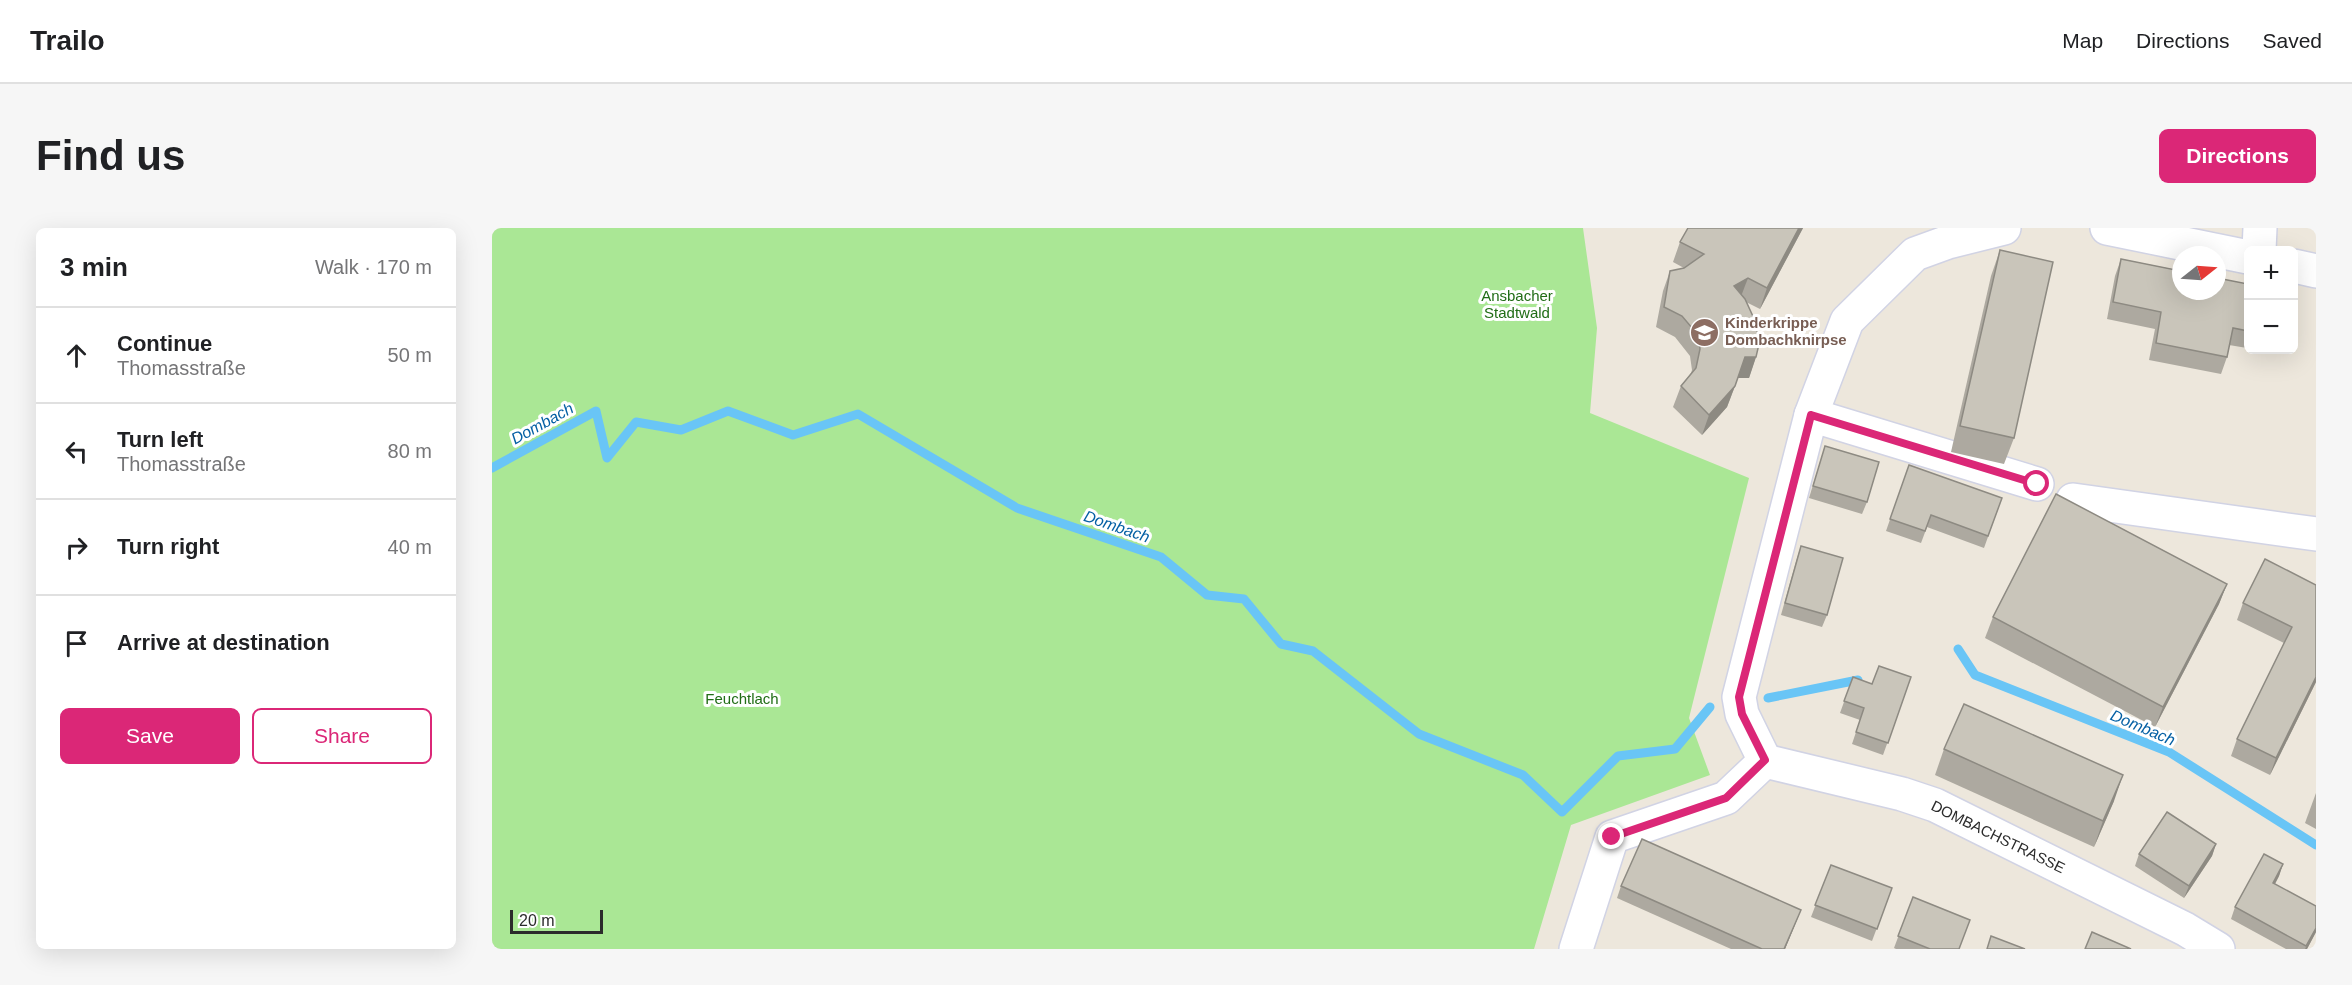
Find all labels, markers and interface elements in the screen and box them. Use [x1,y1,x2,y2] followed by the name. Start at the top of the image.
[30,25,105,56] text: Trailo
[2062,29,2103,52] text: Map
[2136,29,2229,52] text: Directions
[2262,29,2322,52] text: Saved
[2159,129,2316,183] button: Directions
[36,132,185,179] text: Find us
[2172,246,2226,300] north arrow
[2244,246,2298,354] map controls
[2244,246,2298,300] button: +
[60,252,128,282] text: 3 min
[315,256,432,278] text: Walk · 170 m
[1481,287,1553,321] park label: Ansbacher Stadtwald
[2244,300,2298,354] button: −
[1725,314,1847,348] place label: Kinderkrippe Dombachknirpse
[1688,316,1720,348] school or university icon: Kinderkrippe Dombachknirpse
[117,331,212,356] text: Continue
[60,339,93,372] icon: ahead
[388,344,432,366] text: 50 m
[117,357,246,379] text: Thomasstraße
[508,399,576,447] water label: Dombach
[117,427,203,452] text: Turn left
[60,435,93,468] icon: left
[388,440,432,462] text: 80 m
[117,453,246,475] text: Thomasstraße
[2023,470,2049,496] route start
[1082,507,1152,546] water label: Dombach
[60,531,93,564] icon: right
[117,534,219,559] text: Turn right
[388,536,432,558] text: 40 m
[60,627,93,660] icon: arrive
[117,630,330,655] text: Arrive at destination
[705,690,779,707] park label: Feuchtlach
[2108,706,2178,749] water label: Dombach
[60,708,240,764] button: Save
[252,708,432,764] button: Share
[1929,797,2068,876] street label: DOMBACHSTRASSE
[1598,823,1624,849] route end
[510,907,603,934] scale bar
[519,912,555,929] text: 20 m

